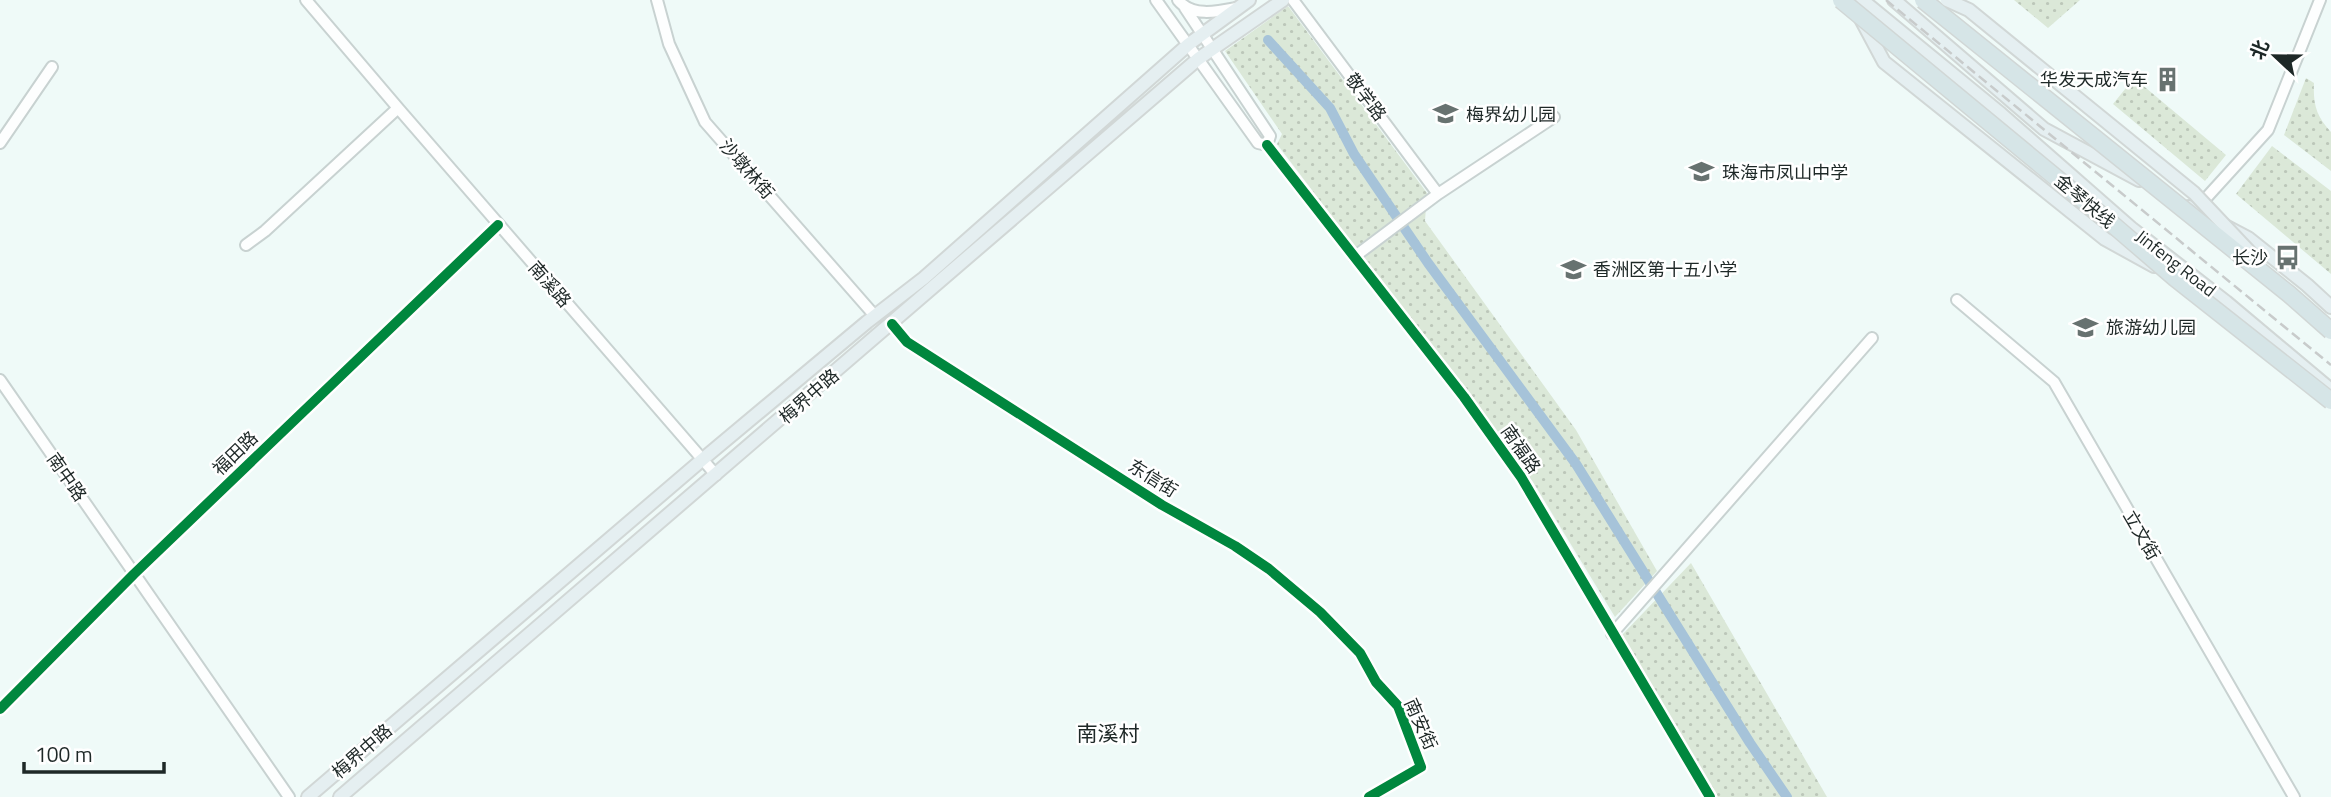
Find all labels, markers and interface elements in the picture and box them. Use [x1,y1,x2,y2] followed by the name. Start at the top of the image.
[2240,21,2310,91] north arrow
[2242,35,2276,64] text: 北
[2154,65,2182,93] building icon: 华发天成汽车
[2040,66,2148,93] place label: 华发天成汽车
[1339,67,1393,127] street label: 敬学路
[1432,100,1460,128] school or university icon: 梅界幼儿园
[1466,101,1556,128] place label: 梅界幼儿园
[713,133,781,205] street label: 沙墩林街
[1688,158,1716,186] school or university icon: 珠海市凤山中学
[1722,159,1848,186] place label: 珠海市凤山中学
[2049,168,2121,234] street label: 金琴快线
[2130,223,2222,303] street label: Jinfeng Road
[2274,243,2302,271] bus stop icon: 长沙
[2232,244,2268,271] place label: 长沙
[522,255,578,313] street label: 南溪路
[1559,255,1587,283] school or university icon: 香洲区第十五小学
[1593,256,1737,283] place label: 香洲区第十五小学
[2072,313,2100,341] school or university icon: 旅游幼儿园
[2106,314,2196,341] place label: 旅游幼儿园
[773,362,845,430] street label: 梅界中路
[1494,419,1548,479] street label: 南福路
[206,425,264,481] street label: 福田路
[40,447,94,507] street label: 南中路
[1123,452,1183,504] street label: 东信街
[2117,505,2167,565] street label: 立文街
[1398,694,1444,754] street label: 南安街
[326,717,398,785] street label: 梅界中路
[1077,717,1140,749] district label: 南溪村
[24,730,164,774] scale bar
[35,738,92,770] text: 100 m

